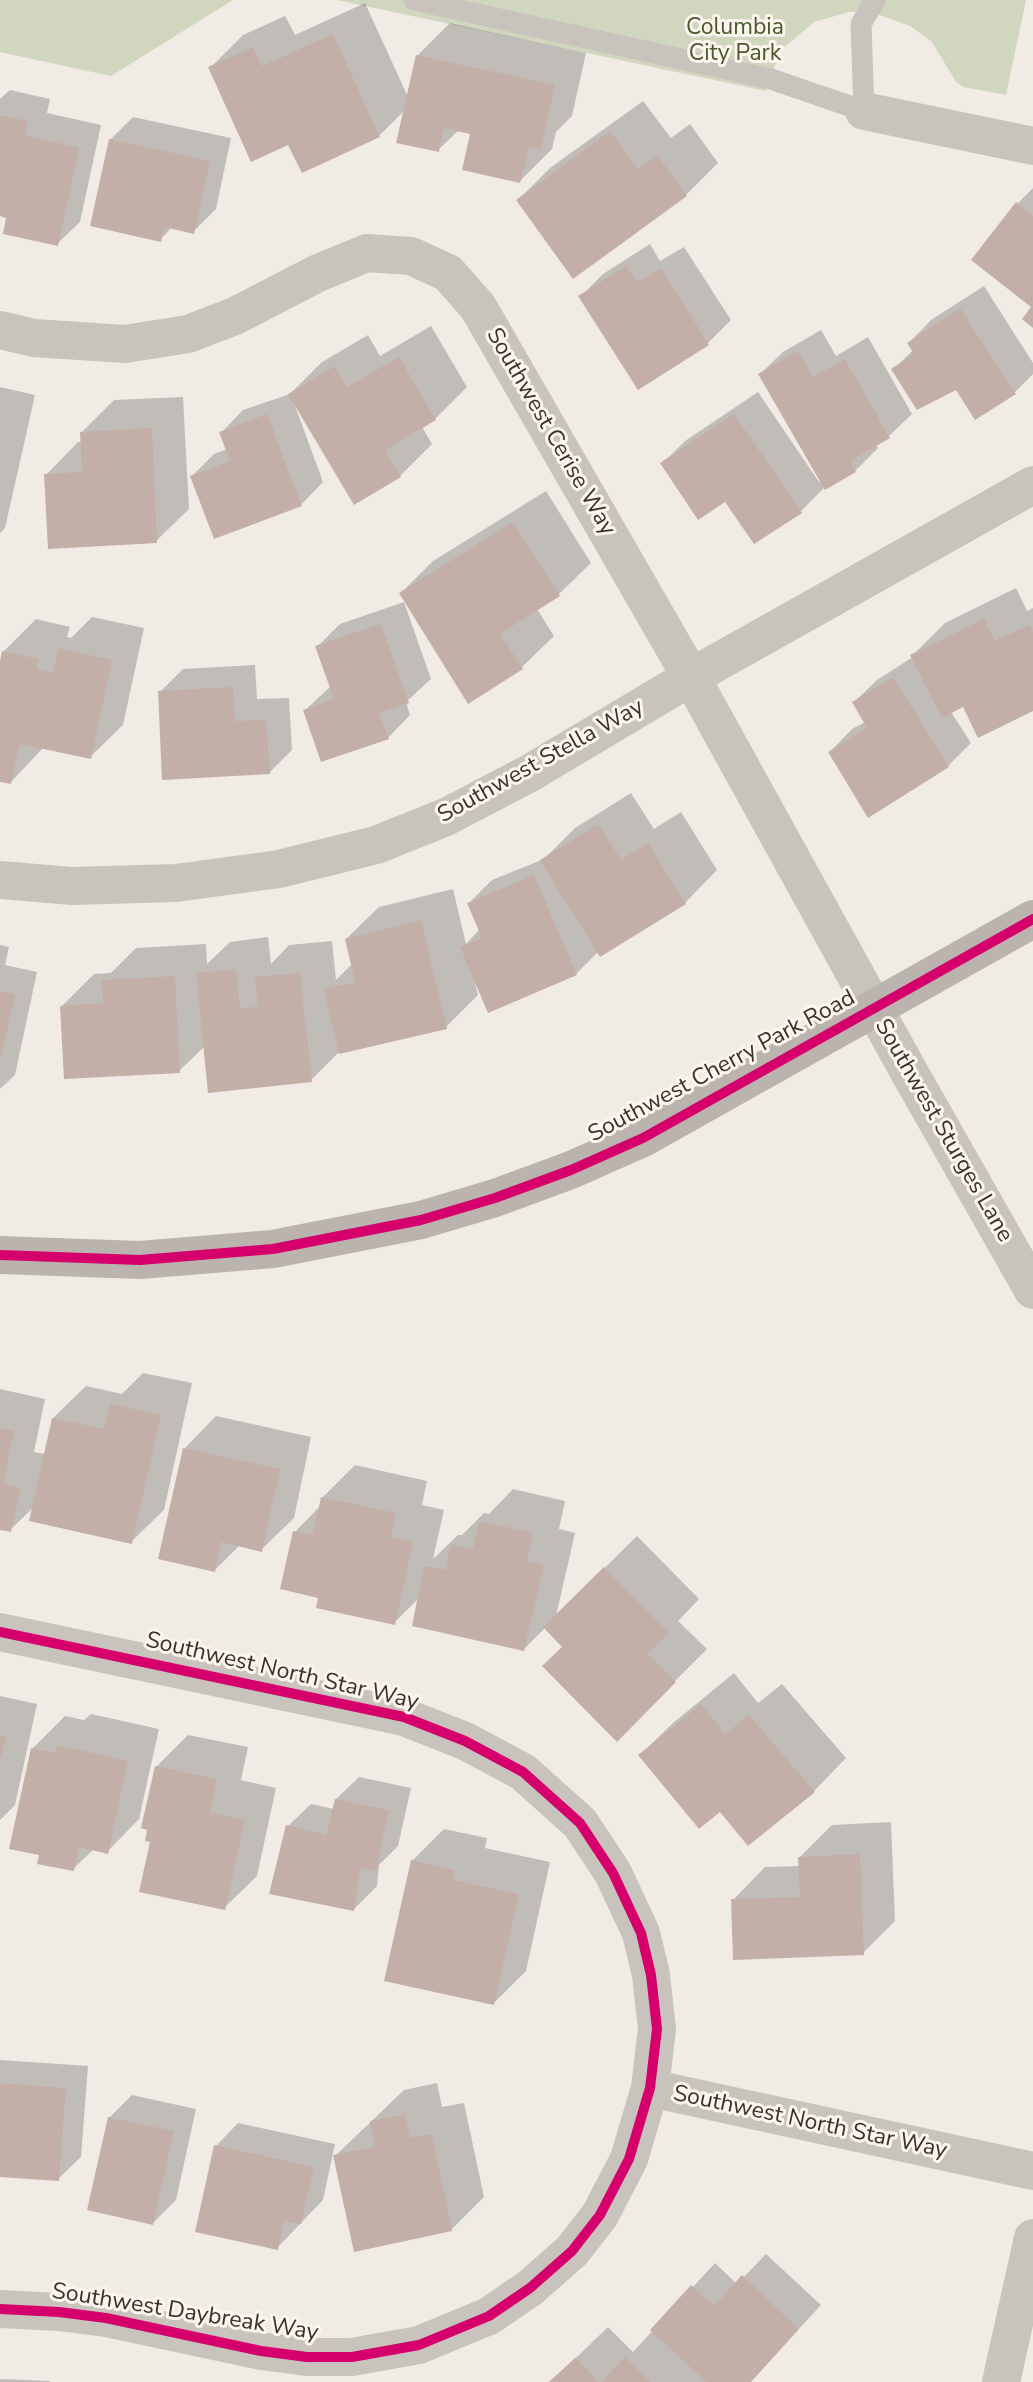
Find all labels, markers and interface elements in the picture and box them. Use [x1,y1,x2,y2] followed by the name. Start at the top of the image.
[686,14,784,68] park label: Columbia City Park
[479,323,621,541] street label: Southwest Cerise Way
[433,694,649,830] street label: Southwest Stella Way
[584,985,860,1149] street label: Southwest Cherry Park Road
[868,1015,1018,1247] street label: Southwest Sturges Lane
[143,1627,421,1717] street label: Southwest North Star Way
[671,2080,949,2166] street label: Southwest North Star Way
[50,2278,320,2348] street label: Southwest Daybreak Way

